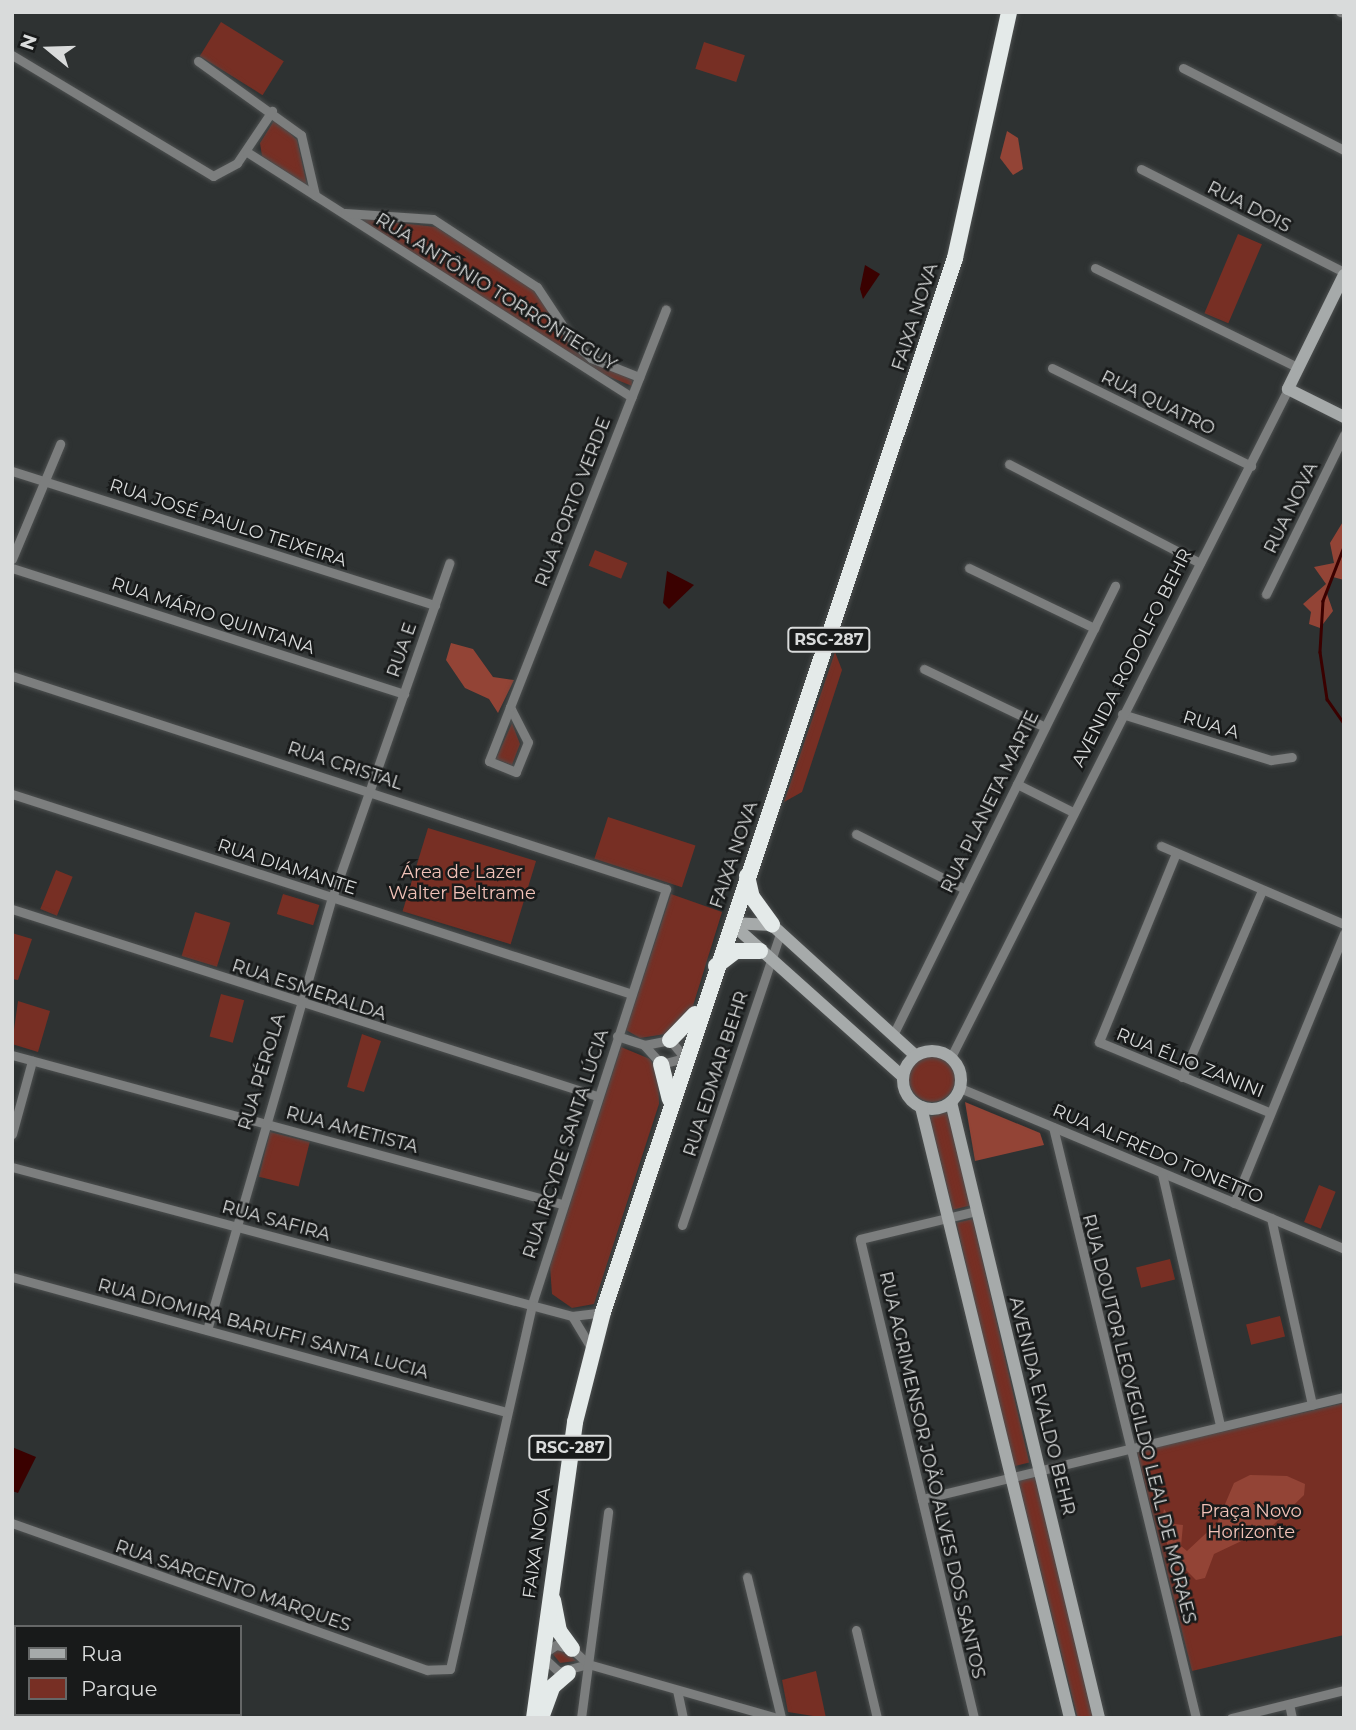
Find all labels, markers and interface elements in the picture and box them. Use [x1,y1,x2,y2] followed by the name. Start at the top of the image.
[14,14,84,84] north arrow
[15,31,42,53] text: N
[1204,177,1294,237] street label: RUA DOIS
[372,209,620,375] street label: RUA ANTÔNIO TORRONTEGUY
[887,260,943,374] street label: FAIXA NOVA
[1097,366,1219,440] street label: RUA QUATRO
[531,414,615,590] street label: RUA PORTO VERDE
[1260,459,1322,557] street label: RUA NOVA
[107,474,349,572] street label: RUA JOSÉ PAULO TEIXEIRA
[1067,545,1197,771] street label: AVENIDA RODOLFO BEHR
[109,573,317,659] street label: RUA MÁRIO QUINTANA
[383,620,421,680] street label: RUA E
[787,628,871,652] road number: RSC-287
[1180,706,1242,744] street label: RUA A
[936,707,1044,897] street label: RUA PLANETA MARTE
[285,737,405,795] street label: RUA CRISTAL
[706,799,762,911] street label: FAIXA NOVA
[215,834,359,900] street label: RUA DIAMANTE
[388,862,536,904] park label: Área de Lazer Walter Beltrame
[229,955,389,1025] street label: RUA ESMERALDA
[679,989,753,1159] street label: RUA EDMAR BEHR
[234,1011,290,1133] street label: RUA PÉROLA
[1113,1024,1267,1102] street label: RUA ÉLIO ZANINI
[519,1027,613,1261] street label: RUA IRCYDE SANTA LÚCIA
[1049,1100,1267,1208] street label: RUA ALFREDO TONETTO
[284,1102,420,1158] street label: RUA AMETISTA
[219,1196,333,1246] street label: RUA SAFIRA
[1078,1212,1200,1626] street label: RUA DOUTOR LEOVEGILDO LEAL DE MORAES
[875,1269,989,1681] street label: RUA AGRIMENSOR JOÃO ALVES DOS SANTOS
[95,1274,431,1384] street label: RUA DIOMIRA BARUFFI SANTA LUCIA
[1004,1295,1080,1517] street label: AVENIDA EVALDO BEHR
[528,1436,612,1460] road number: RSC-287
[519,1486,555,1600] street label: FAIXA NOVA
[1200,1501,1302,1544] park label: Praça Novo Horizonte
[112,1535,354,1637] street label: RUA SARGENTO MARQUES
[14,1625,242,1716] legend
[81,1641,123,1666] text: Rua
[81,1676,157,1701] text: Parque

